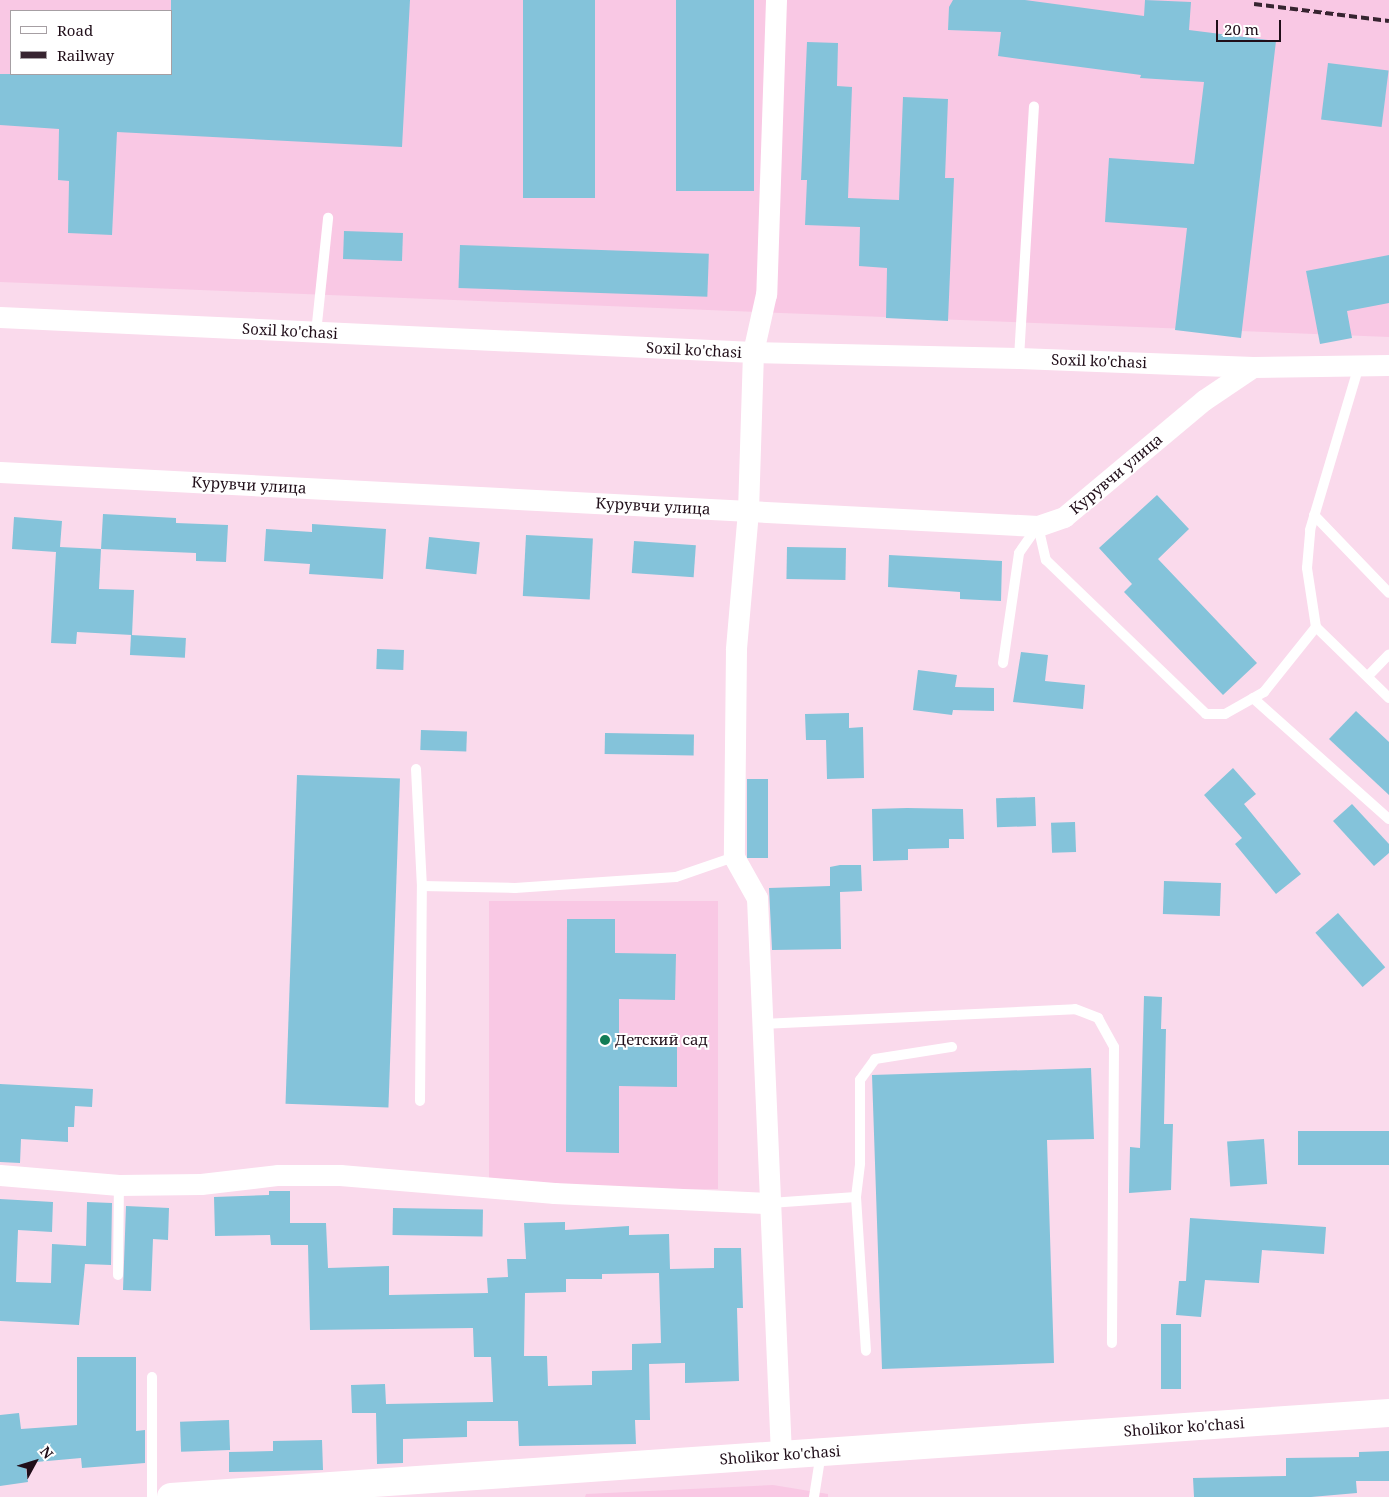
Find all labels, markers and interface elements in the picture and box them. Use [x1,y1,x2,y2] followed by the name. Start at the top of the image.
[10,10,172,75] legend
[1219,10,1284,42] scale bar
[1224,19,1259,39] text: 20 m
[57,20,93,40] text: Road
[57,45,114,65] text: Railway
[242,320,338,342] street label: Soxil ko'chasi
[646,339,742,361] street label: Soxil ko'chasi
[1051,350,1147,372] street label: Soxil ko'chasi
[1066,430,1166,518] street label: Курувчи улица
[191,473,307,497] street label: Курувчи улица
[595,494,711,518] street label: Курувчи улица
[615,1031,708,1049] place label: Детский сад
[599,1034,611,1046] marker: Детский сад
[1123,1414,1245,1440] street label: Sholikor ko'chasi
[10,1437,60,1487] north arrow
[36,1442,58,1463] text: N
[719,1442,841,1468] street label: Sholikor ko'chasi

